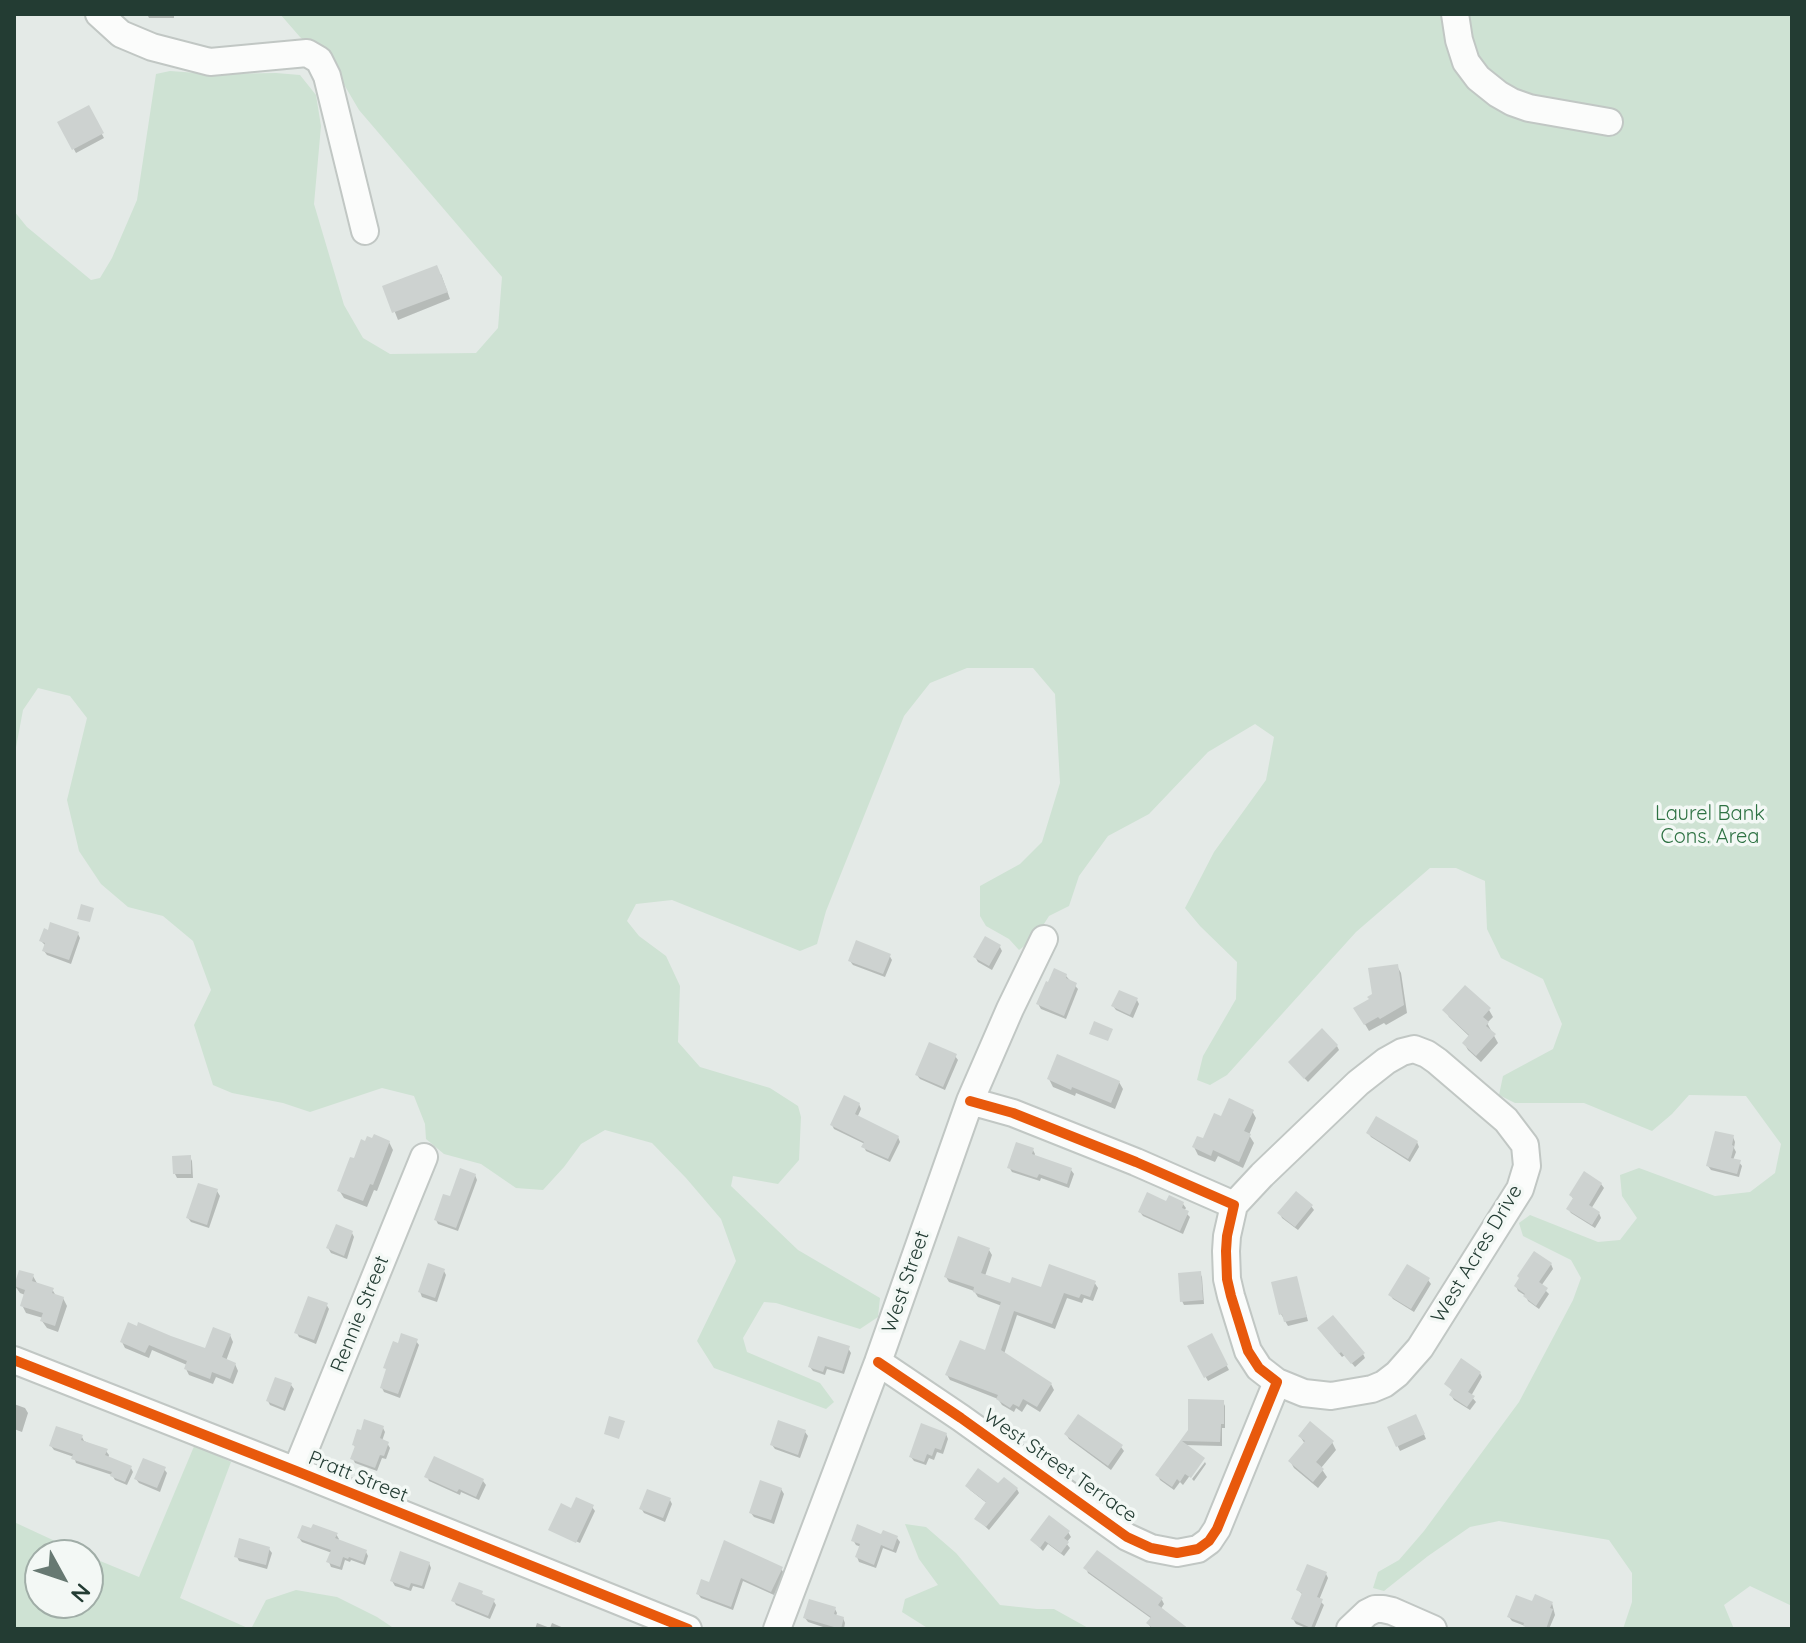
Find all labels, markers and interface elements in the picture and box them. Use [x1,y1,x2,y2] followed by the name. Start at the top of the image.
[1655,802,1765,849] park label: Laurel Bank Cons. Area
[1426,1181,1528,1327] street label: West Acres Drive
[877,1228,935,1336] street label: West Street
[326,1252,394,1376] street label: Rennie Street
[979,1404,1141,1528] street label: West Street Terrace
[305,1446,411,1508] street label: Pratt Street
[24,1539,104,1619] north arrow
[65,1578,97,1608] text: N

